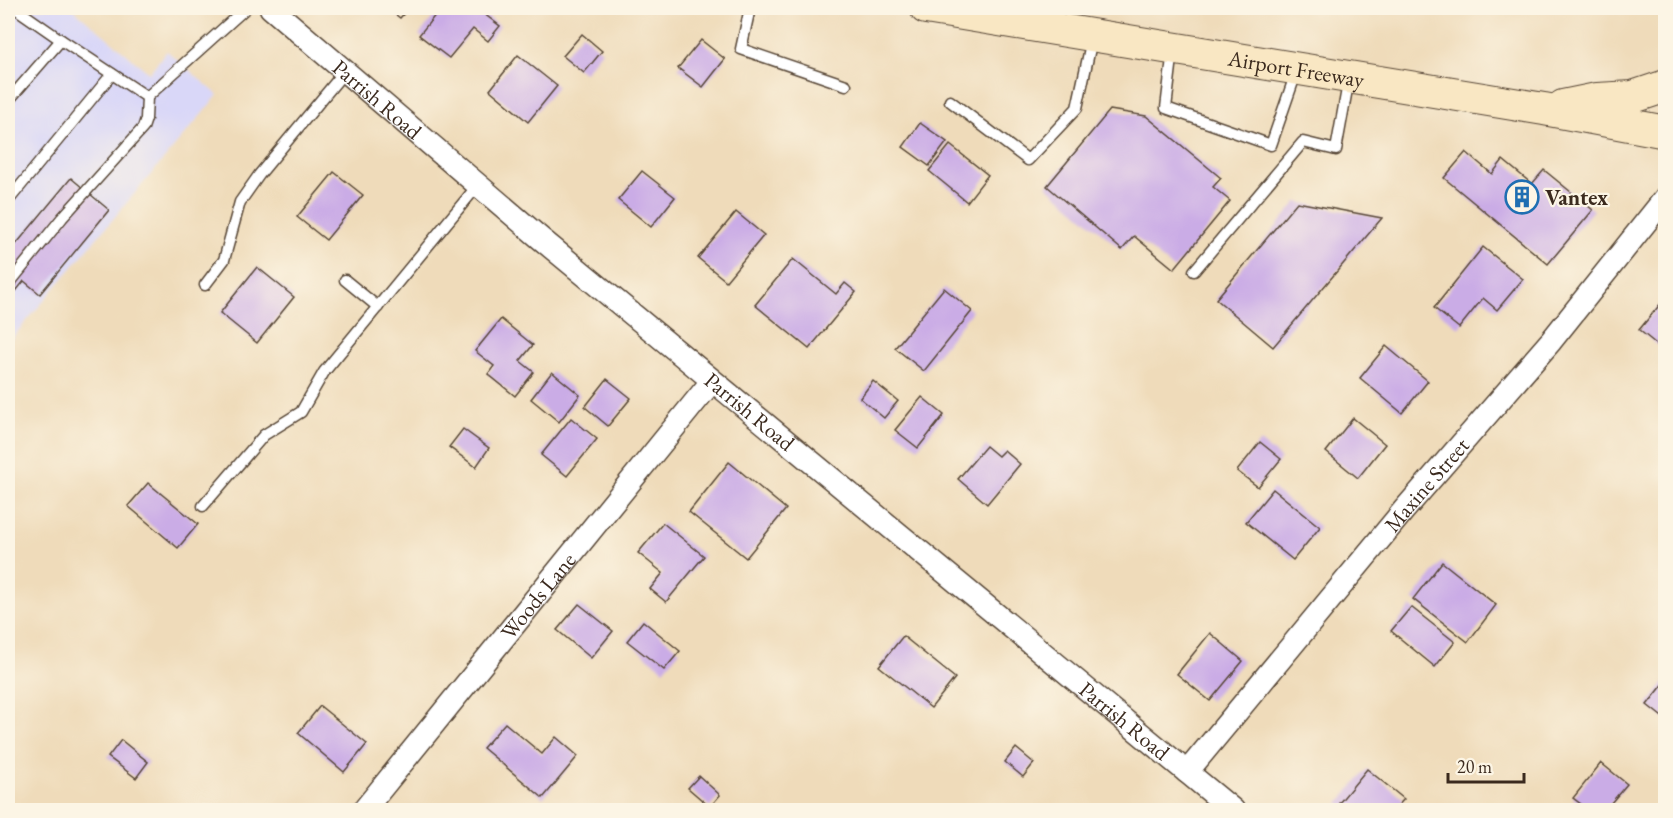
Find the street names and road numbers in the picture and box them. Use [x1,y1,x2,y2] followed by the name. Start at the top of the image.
[1225,43,1367,94] street label: Airport Freeway
[326,53,429,146] street label: Parrish Road
[698,366,801,458] street label: Parrish Road
[1378,431,1476,538] street label: Maxine Street
[494,546,583,646] street label: Woods Lane
[1073,675,1176,767] street label: Parrish Road

